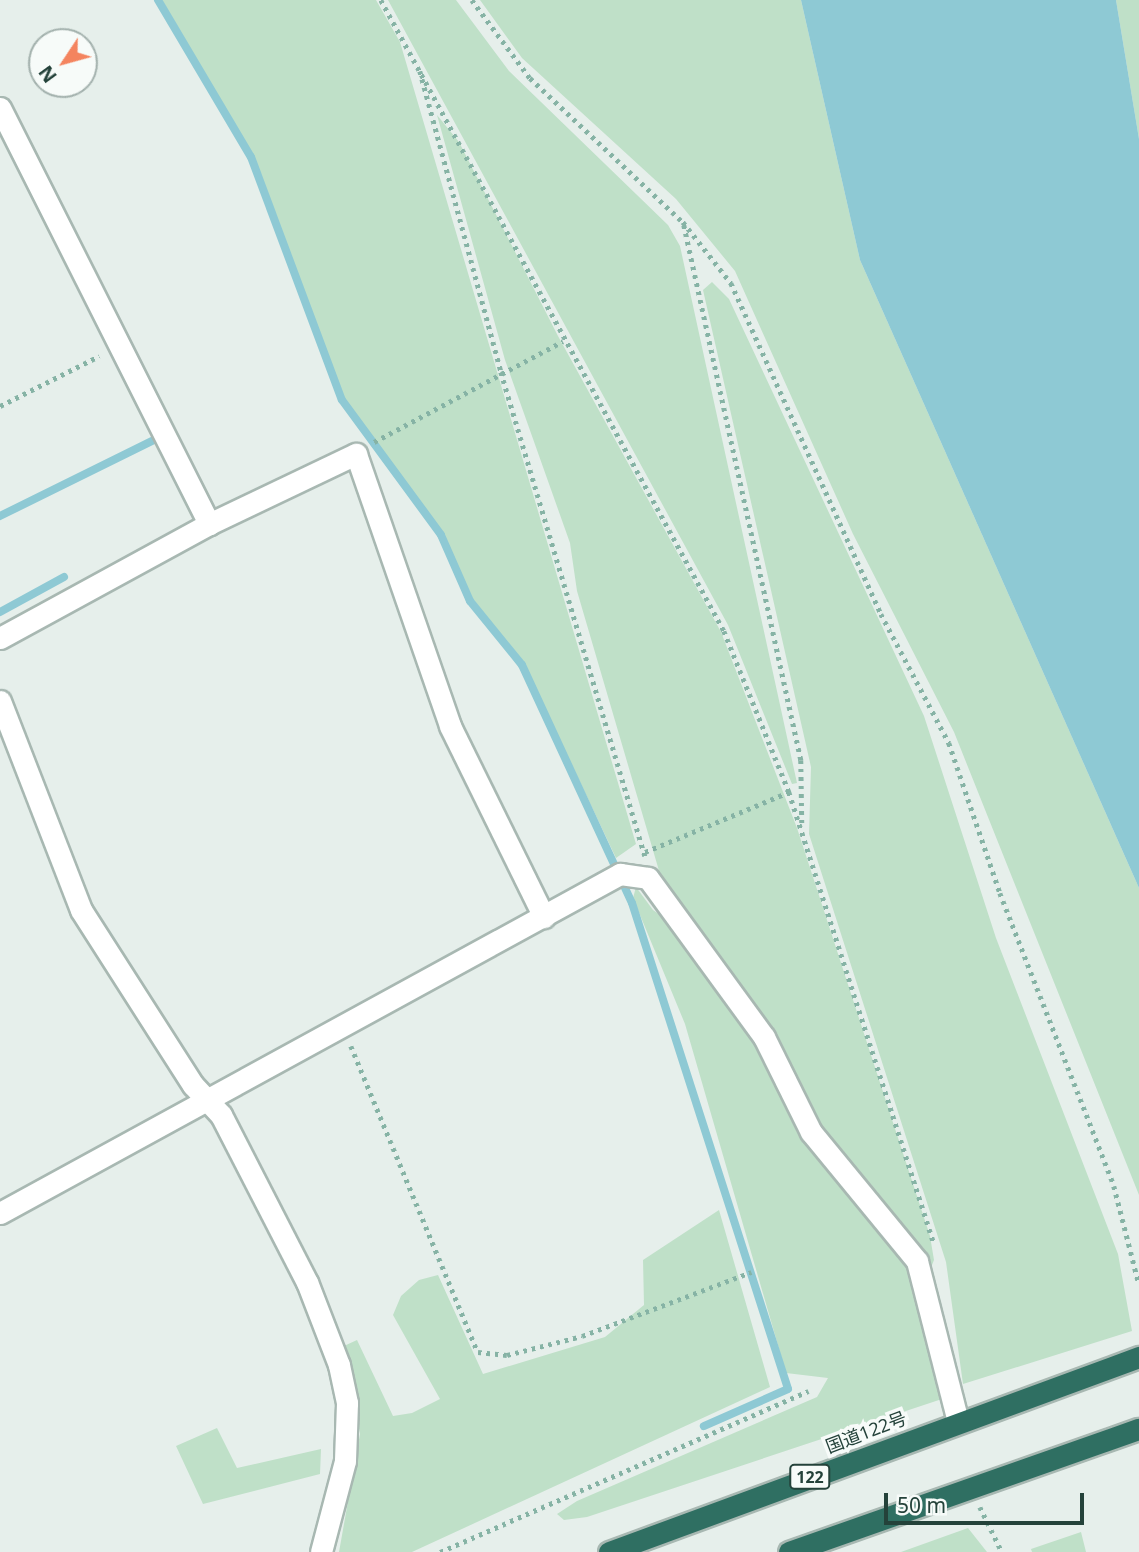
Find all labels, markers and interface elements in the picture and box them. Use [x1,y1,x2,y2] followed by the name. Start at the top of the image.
[28,28,98,98] north arrow
[33,60,63,88] text: N
[823,1407,909,1457] street label: 国道122号
[789,1464,831,1490] road number: 122
[887,1478,1086,1522] scale bar
[897,1491,946,1519] text: 50 m

